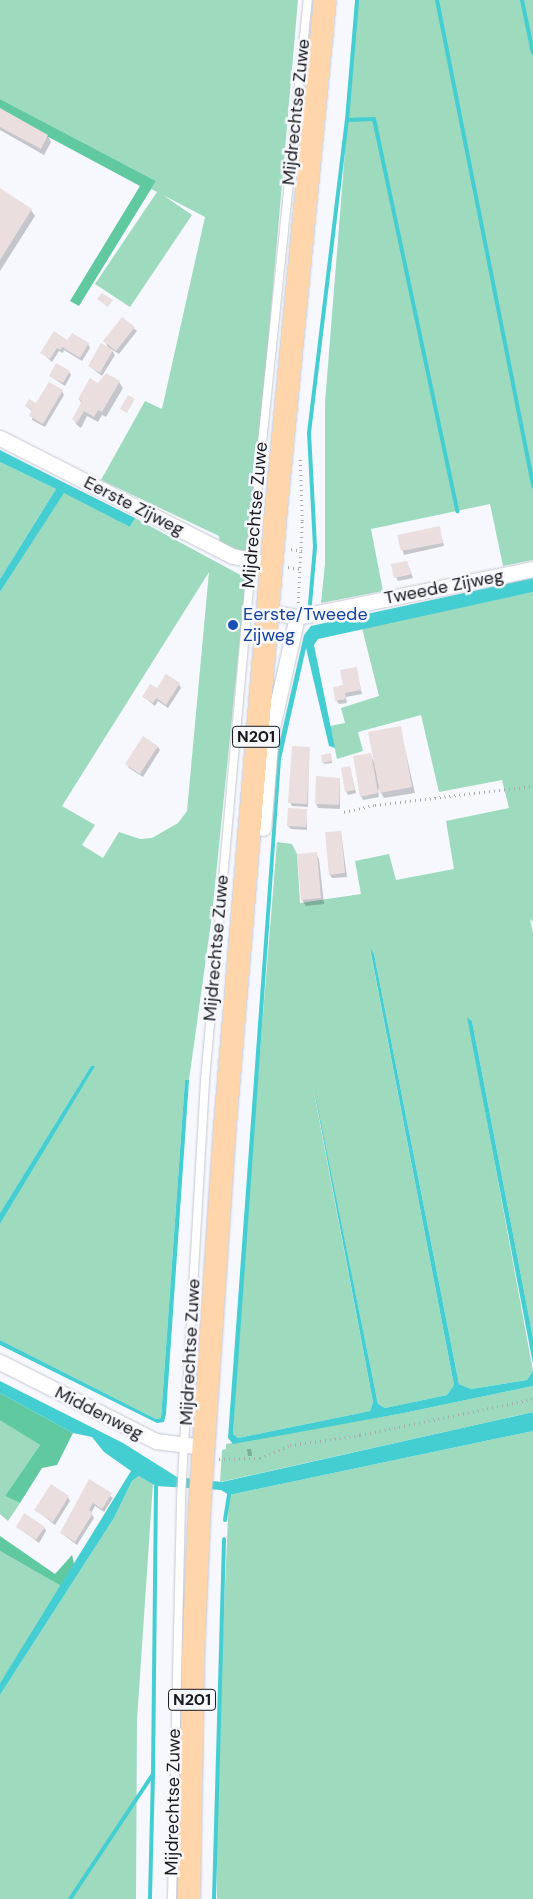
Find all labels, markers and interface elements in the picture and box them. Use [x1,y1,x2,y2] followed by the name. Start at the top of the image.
[278,38,314,186] street label: Mijdrechtse Zuwe
[238,441,272,589] street label: Mijdrechtse Zuwe
[80,472,188,540] street label: Eerste Zijweg
[382,565,506,609] street label: Tweede Zijweg
[243,604,368,646] place label: Eerste/Tweede Zijweg
[227,619,239,631] marker: Eerste/Tweede Zijweg
[231,724,281,750] road number: N201
[199,874,233,1022] street label: Mijdrechtse Zuwe
[175,1278,205,1426] street label: Mijdrechtse Zuwe
[51,1382,147,1444] street label: Middenweg
[167,1686,217,1714] road number: N201
[161,1728,185,1876] street label: Mijdrechtse Zuwe

